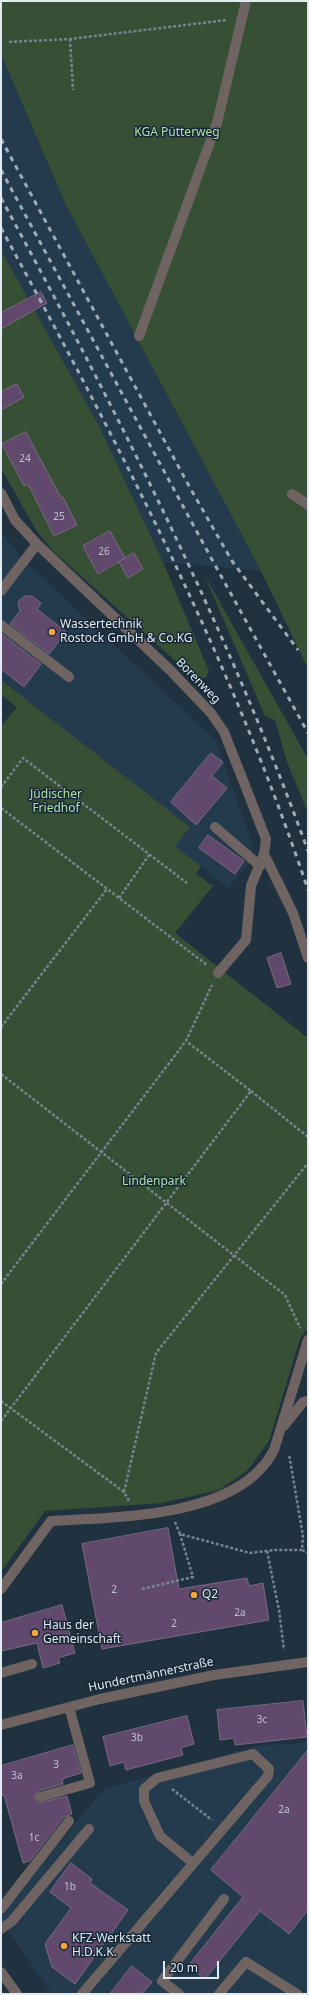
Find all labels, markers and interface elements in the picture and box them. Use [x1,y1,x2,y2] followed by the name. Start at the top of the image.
[134,126,220,140] park label: KGA Pütterweg
[19,453,31,465] house number: 24
[53,511,65,523] house number: 25
[98,546,110,558] house number: 26
[60,618,193,646] place label: Wassertechnik Rostock GmbH & Co.KG
[47,627,57,637] marker: Wassertechnik Rostock GmbH & Co.KG
[173,655,223,707] street label: Borenweg
[30,788,82,816] park label: Jüdischer Friedhof
[122,1175,186,1189] park label: Lindenpark
[111,1584,117,1596] house number: 2
[202,1588,218,1602] place label: Q2
[189,1590,199,1600] marker: Q2
[234,1607,246,1619] house number: 2a
[171,1618,177,1630] house number: 2
[43,1619,121,1647] place label: Haus der Gemeinschaft
[30,1628,40,1638] marker: Haus der Gemeinschaft
[87,1655,215,1695] street label: Hundertmännerstraße
[257,1714,267,1726] house number: 3c
[131,1732,143,1744] house number: 3b
[53,1759,59,1771] house number: 3
[11,1770,23,1782] house number: 3a
[278,1804,290,1816] house number: 2a
[29,1832,39,1844] house number: 1c
[64,1881,76,1893] house number: 1b
[72,1932,151,1960] place label: KFZ-Werkstatt H.D.K.K.
[59,1941,69,1951] marker: KFZ-Werkstatt H.D.K.K.
[165,1953,221,1979] scale bar
[170,1959,198,1976] text: 20 m

